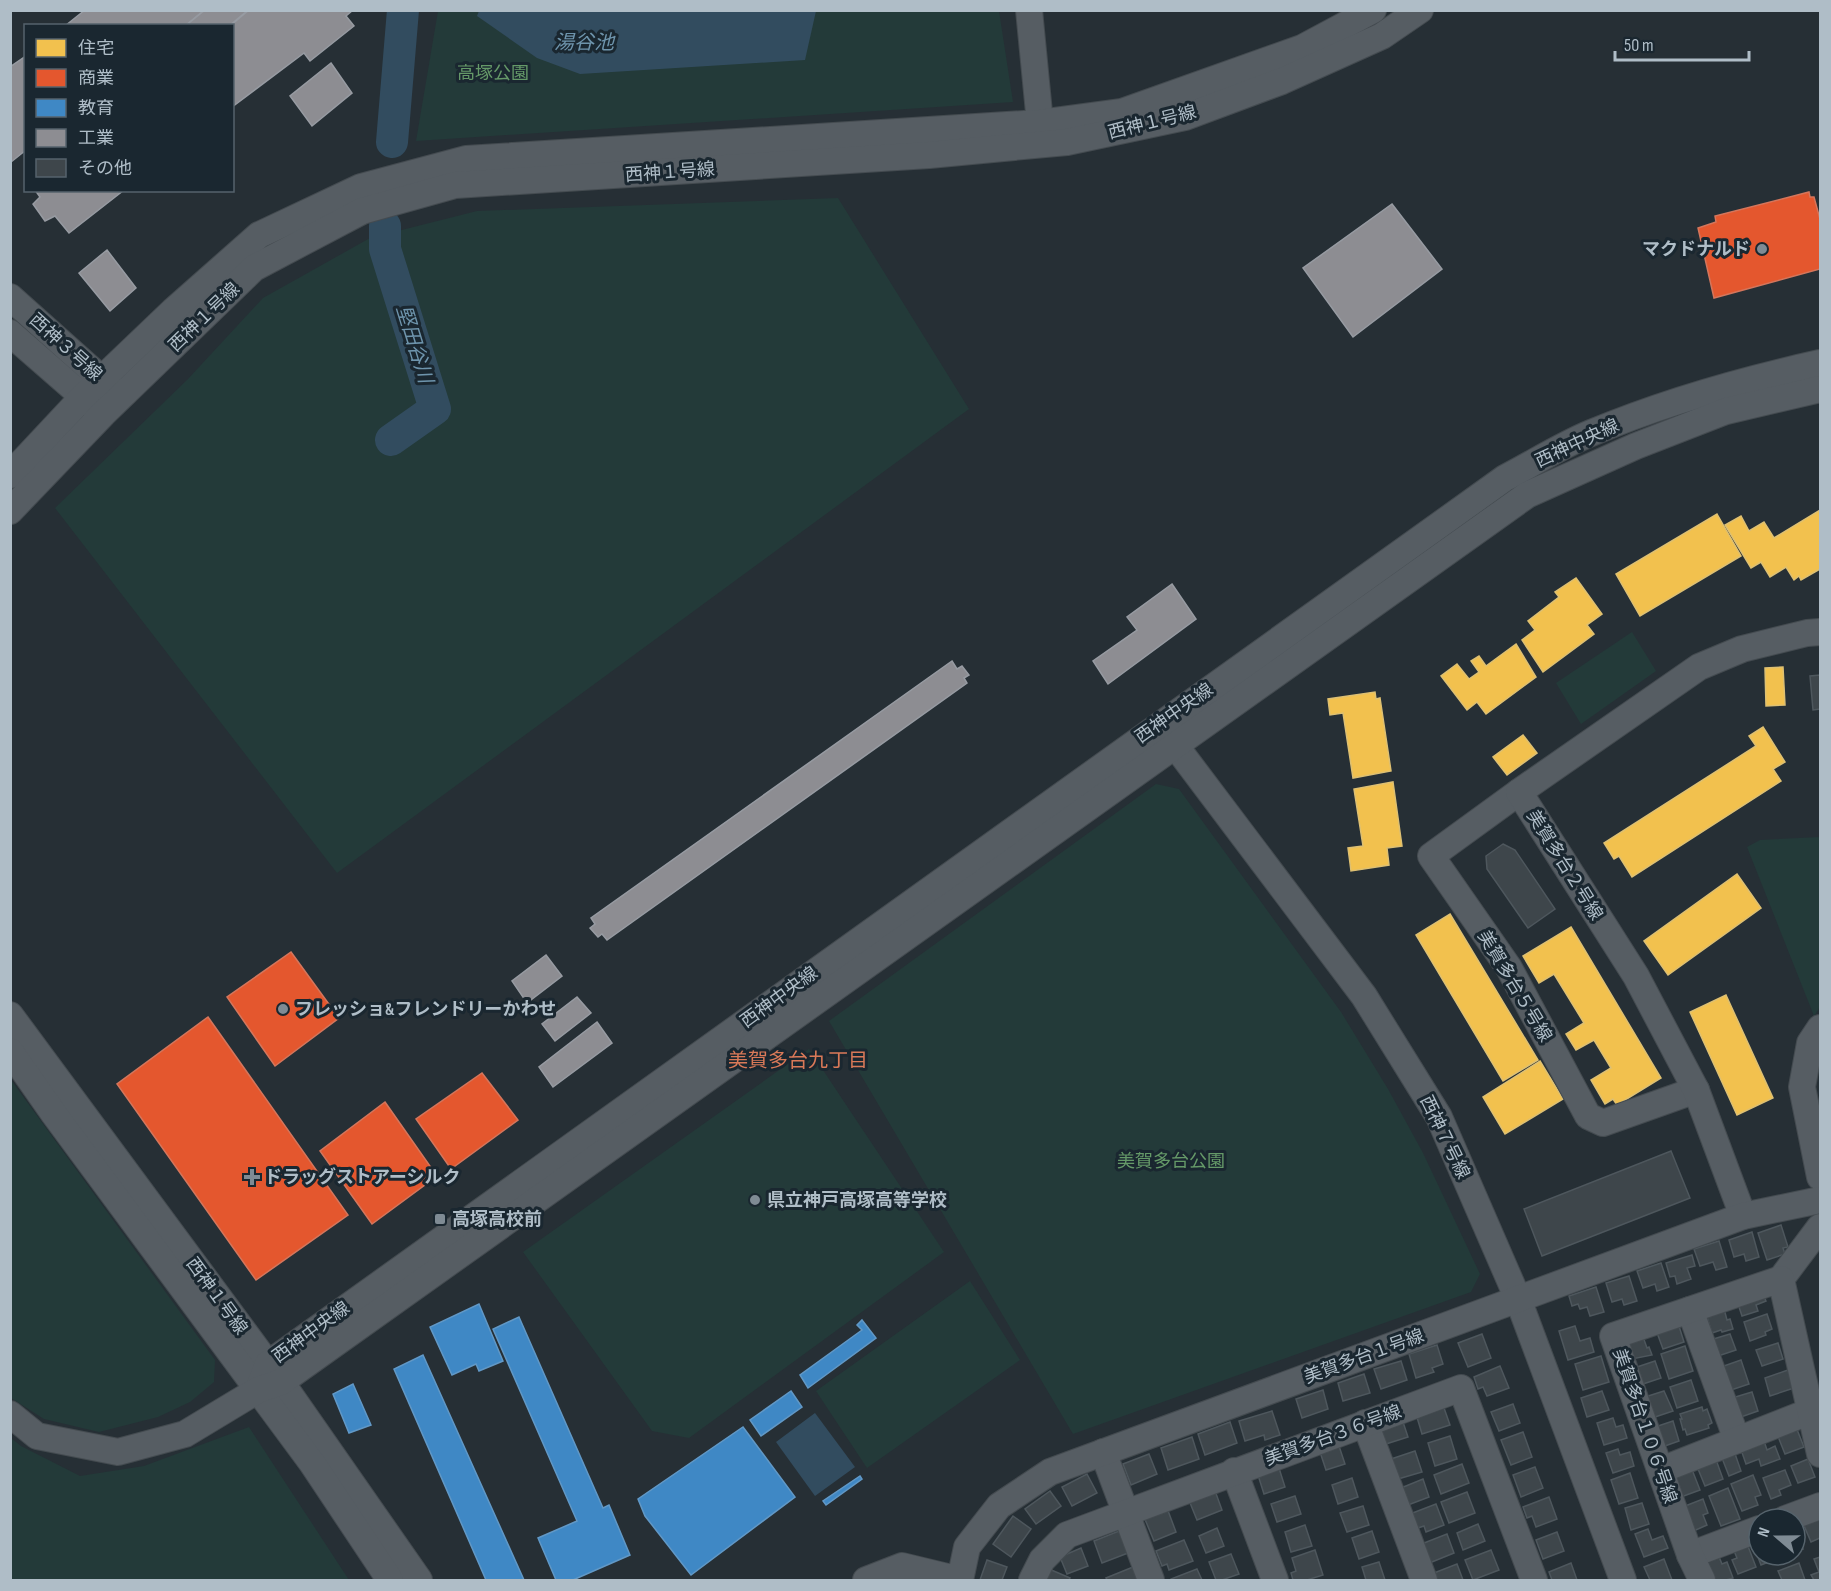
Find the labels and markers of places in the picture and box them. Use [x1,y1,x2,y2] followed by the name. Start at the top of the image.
[1642,239,1750,260] place label: マクドナルド
[1755,242,1769,256] marker: マクドナルド
[295,999,557,1020] place label: フレッショ&フレンドリーかわせ
[276,1002,290,1016] marker: フレッショ&フレンドリーかわせ
[264,1167,461,1188] place label: ドラッグストアーシルク
[245,1170,259,1184] marker: ドラッグストアーシルク
[767,1190,947,1211] place label: 県立神戸高塚高等学校
[748,1193,762,1207] marker: 県立神戸高塚高等学校
[452,1209,542,1230] place label: 高塚高校前
[433,1212,447,1226] marker: 高塚高校前

